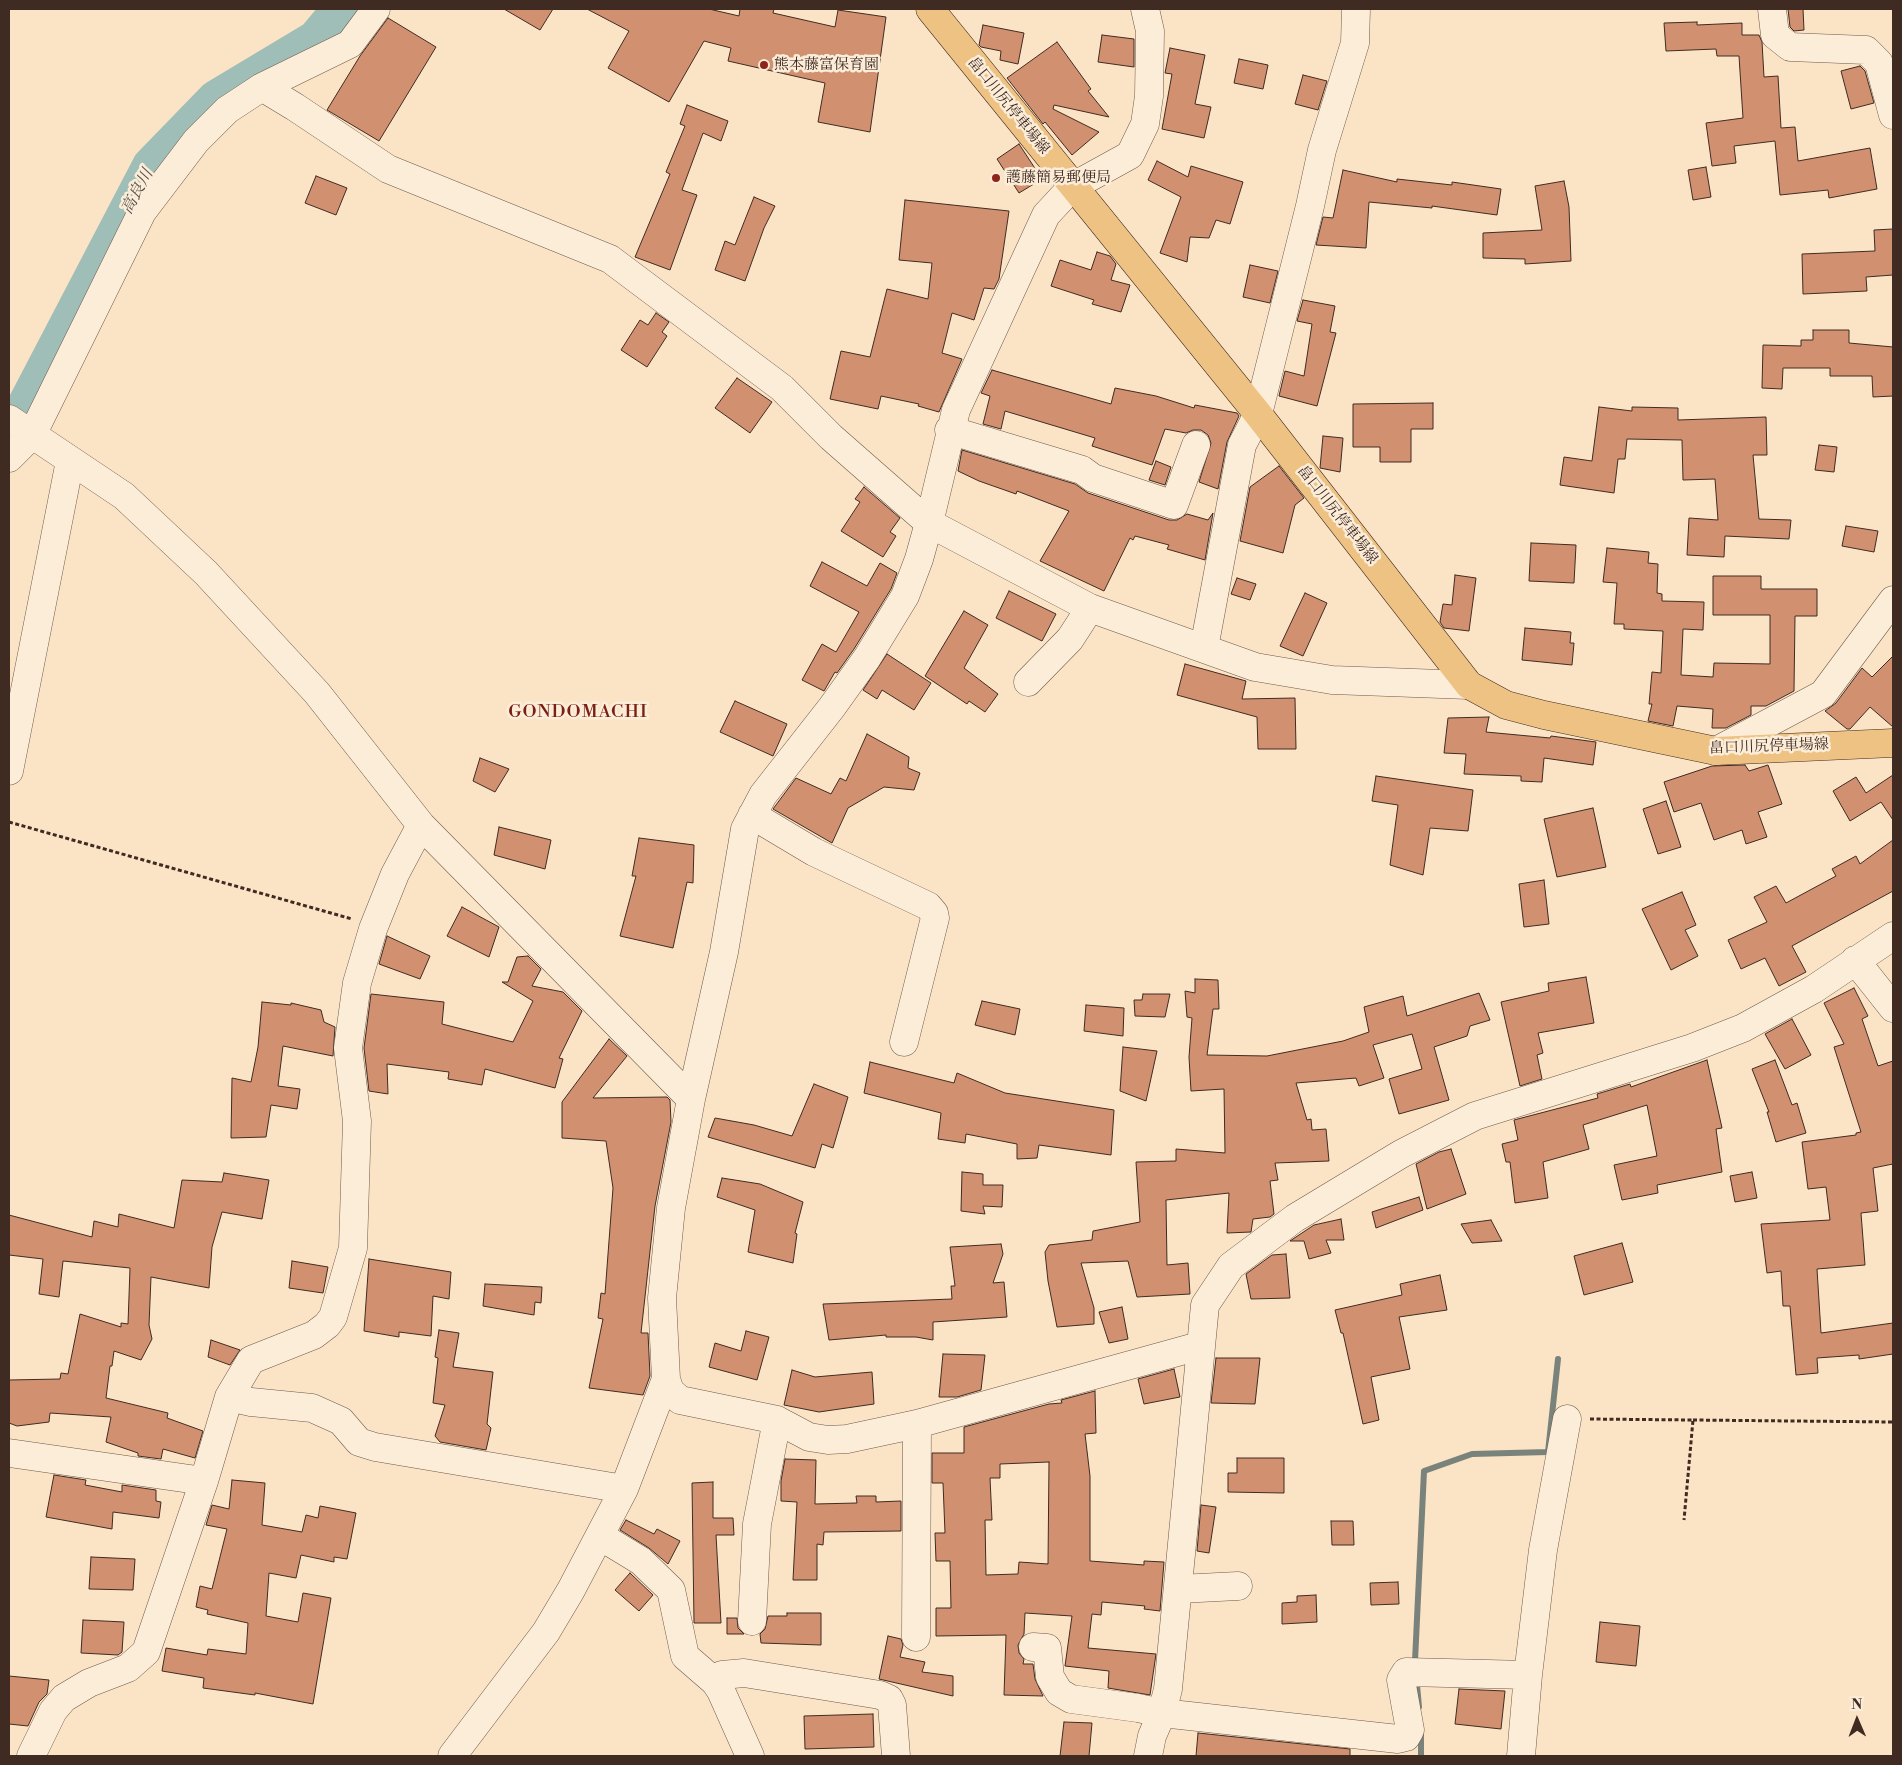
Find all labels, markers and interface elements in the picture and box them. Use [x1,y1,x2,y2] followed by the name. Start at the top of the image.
[963,54,1053,158] street label: 畠口川尻停車場線
[774,56,879,74] place label: 熊本藤富保育園
[758,59,770,71] marker: 熊本藤富保育園
[118,166,158,218] water label: 高良川
[1006,169,1111,187] place label: 護藤簡易郵便局
[990,172,1002,184] marker: 護藤簡易郵便局
[1293,462,1381,568] street label: 畠口川尻停車場線
[507,702,649,724] district label: GONDOMACHI
[1709,736,1829,758] street label: 畠口川尻停車場線
[1832,1695,1882,1745] north arrow
[1851,1696,1862,1714] text: N

